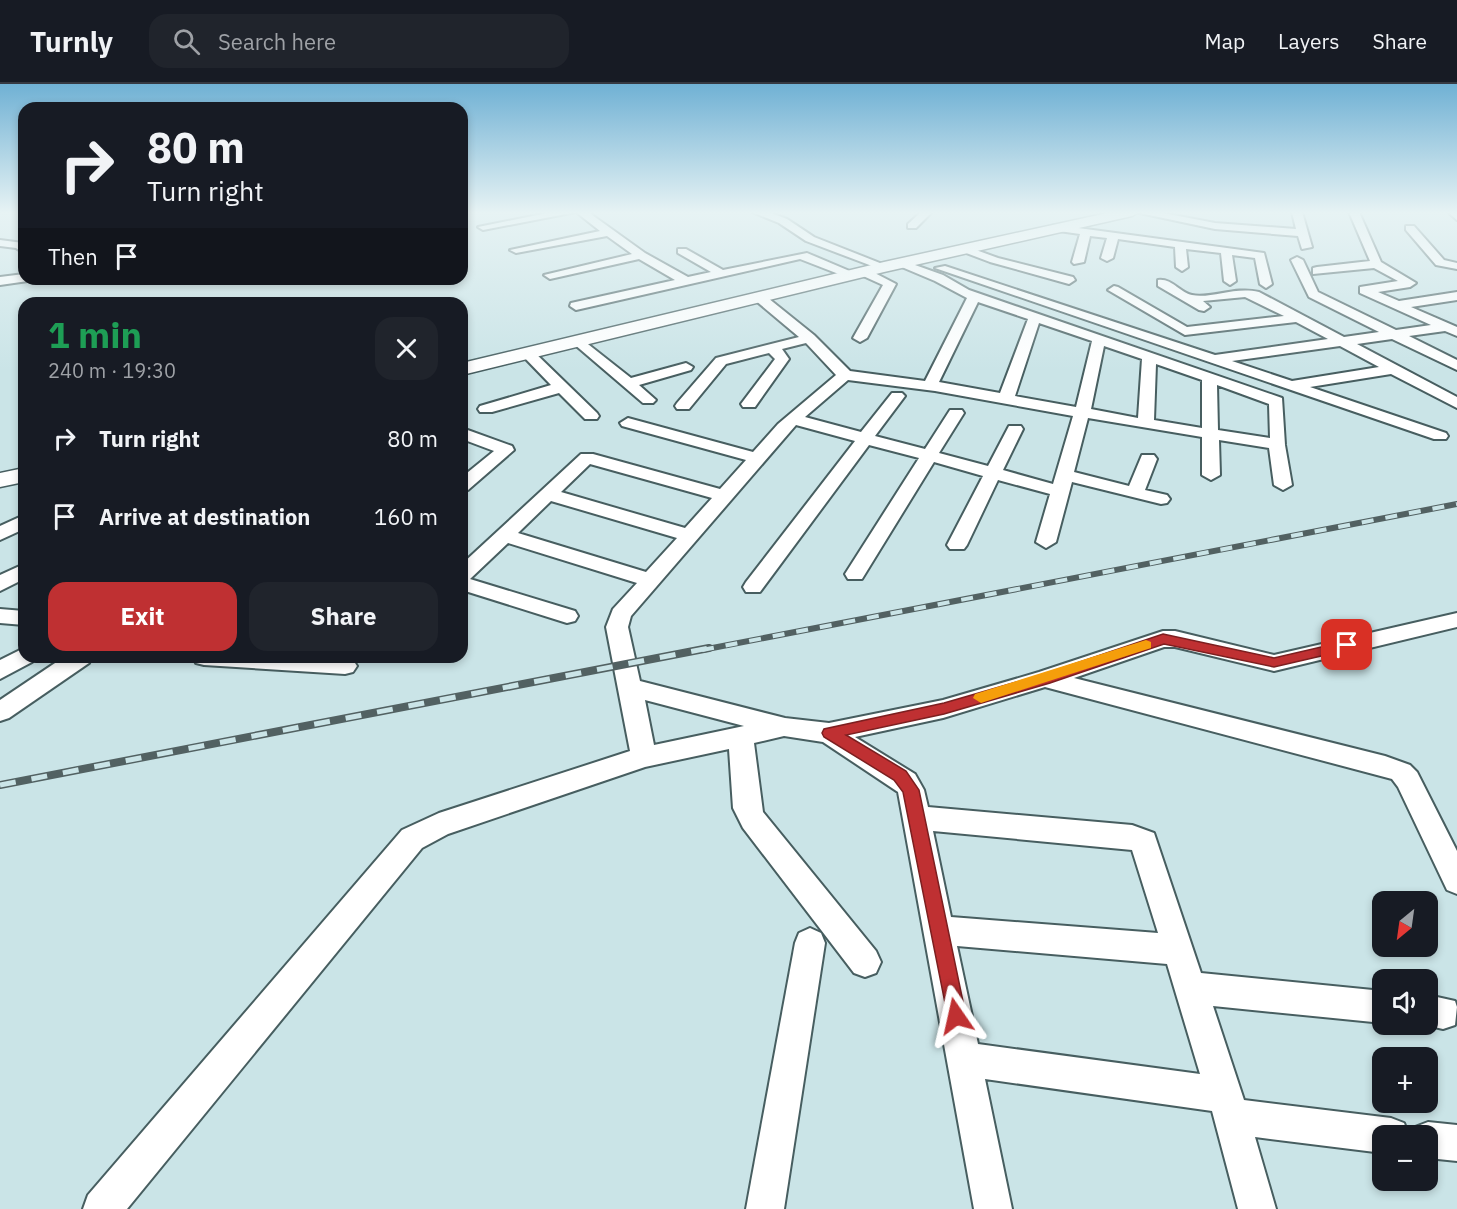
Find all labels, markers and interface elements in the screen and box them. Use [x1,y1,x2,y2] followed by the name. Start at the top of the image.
[149,14,569,68] search box
[30,23,113,60] text: Turnly
[170,25,203,58] icon: search
[218,27,336,56] text: Search here
[1205,27,1245,55] text: Map
[1278,27,1340,55] text: Layers
[1373,27,1427,55] text: Share
[147,120,245,175] text: 80 m
[48,126,126,204] icon: right
[147,173,264,208] text: Turn right
[110,240,143,273] icon: arrive
[48,242,98,271] text: Then
[48,311,142,358] text: 1 min
[375,317,438,380] button: close
[48,357,176,384] text: 240 m · 19:30
[48,422,81,455] icon: right
[99,424,200,453] text: Turn right
[387,424,438,453] text: 80 m
[48,500,81,533] icon: arrive
[99,502,310,531] text: Arrive at destination
[374,502,438,531] text: 160 m
[48,582,237,651] button: Exit
[249,582,438,651] button: Share
[1321,619,1372,670] pin
[1330,628,1363,661] icon: arrive
[1372,891,1438,957] north arrow
[1372,891,1438,1191] map controls
[1372,969,1438,1035] button: sound
[924,984,988,1048] position arrow
[1372,1047,1438,1113] button: +
[1372,1125,1438,1191] button: −

